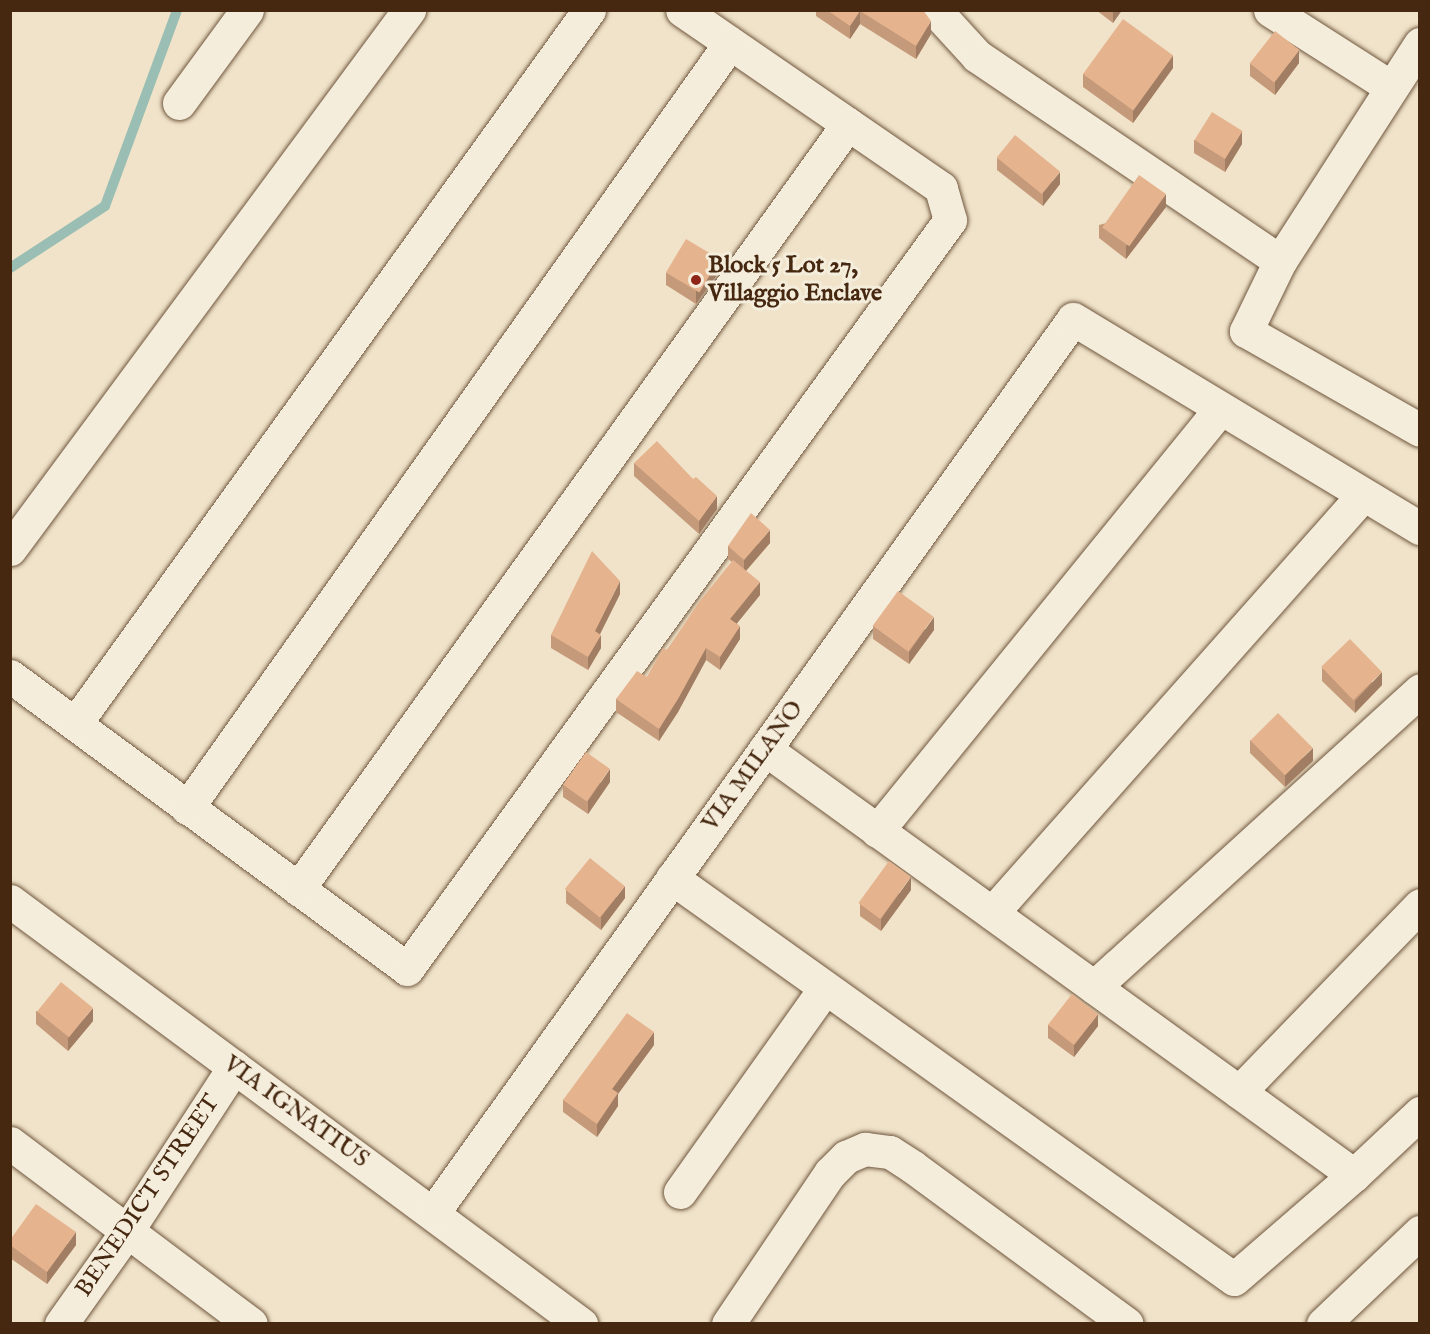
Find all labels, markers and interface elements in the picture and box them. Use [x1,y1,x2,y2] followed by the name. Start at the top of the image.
[708,252,882,308] place label: Block 5 Lot 27, Villaggio Enclave
[689,273,703,287] marker: Block 5 Lot 27, Villaggio Enclave
[696,695,810,837] street label: VIA MILANO
[218,1050,374,1174] street label: VIA IGNATIUS
[70,1089,226,1303] street label: BENEDICT STREET

